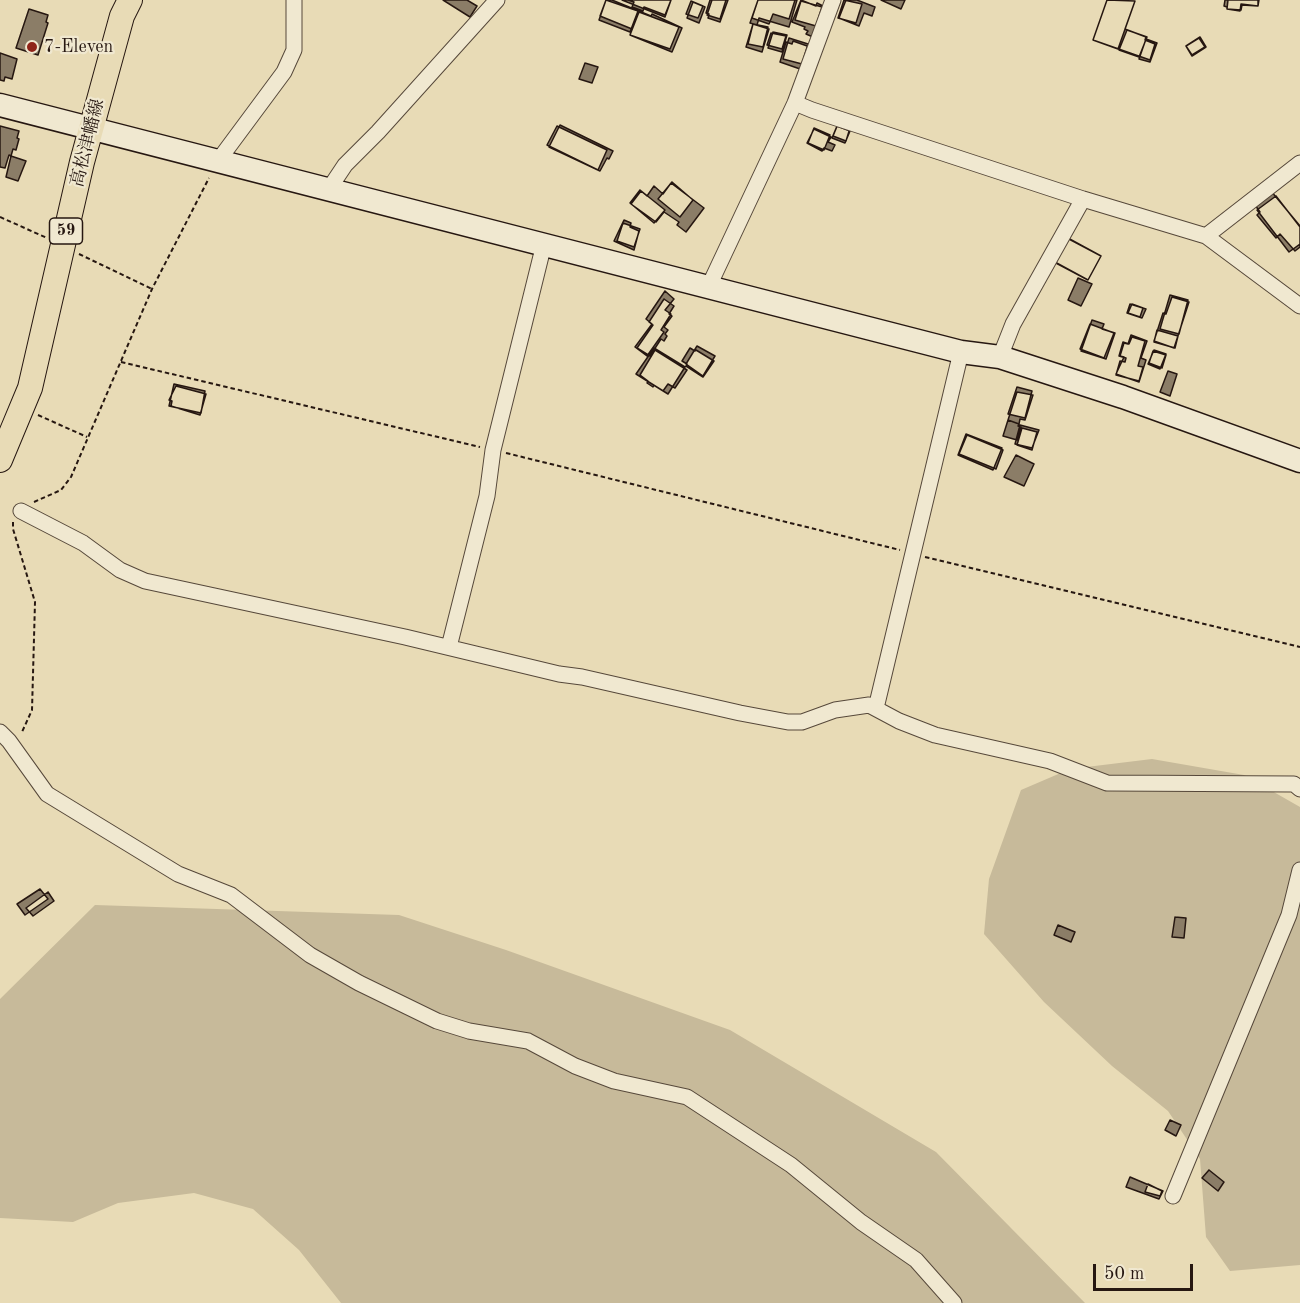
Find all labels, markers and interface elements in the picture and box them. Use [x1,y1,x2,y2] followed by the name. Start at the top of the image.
[44,36,113,58] place label: 7-Eleven
[25,40,39,54] marker: 7-Eleven
[67,97,109,189] street label: 高松津幡線
[50,218,82,244] road number: 59
[1096,1252,1196,1290] scale bar
[1104,1265,1144,1283] text: 50 m

